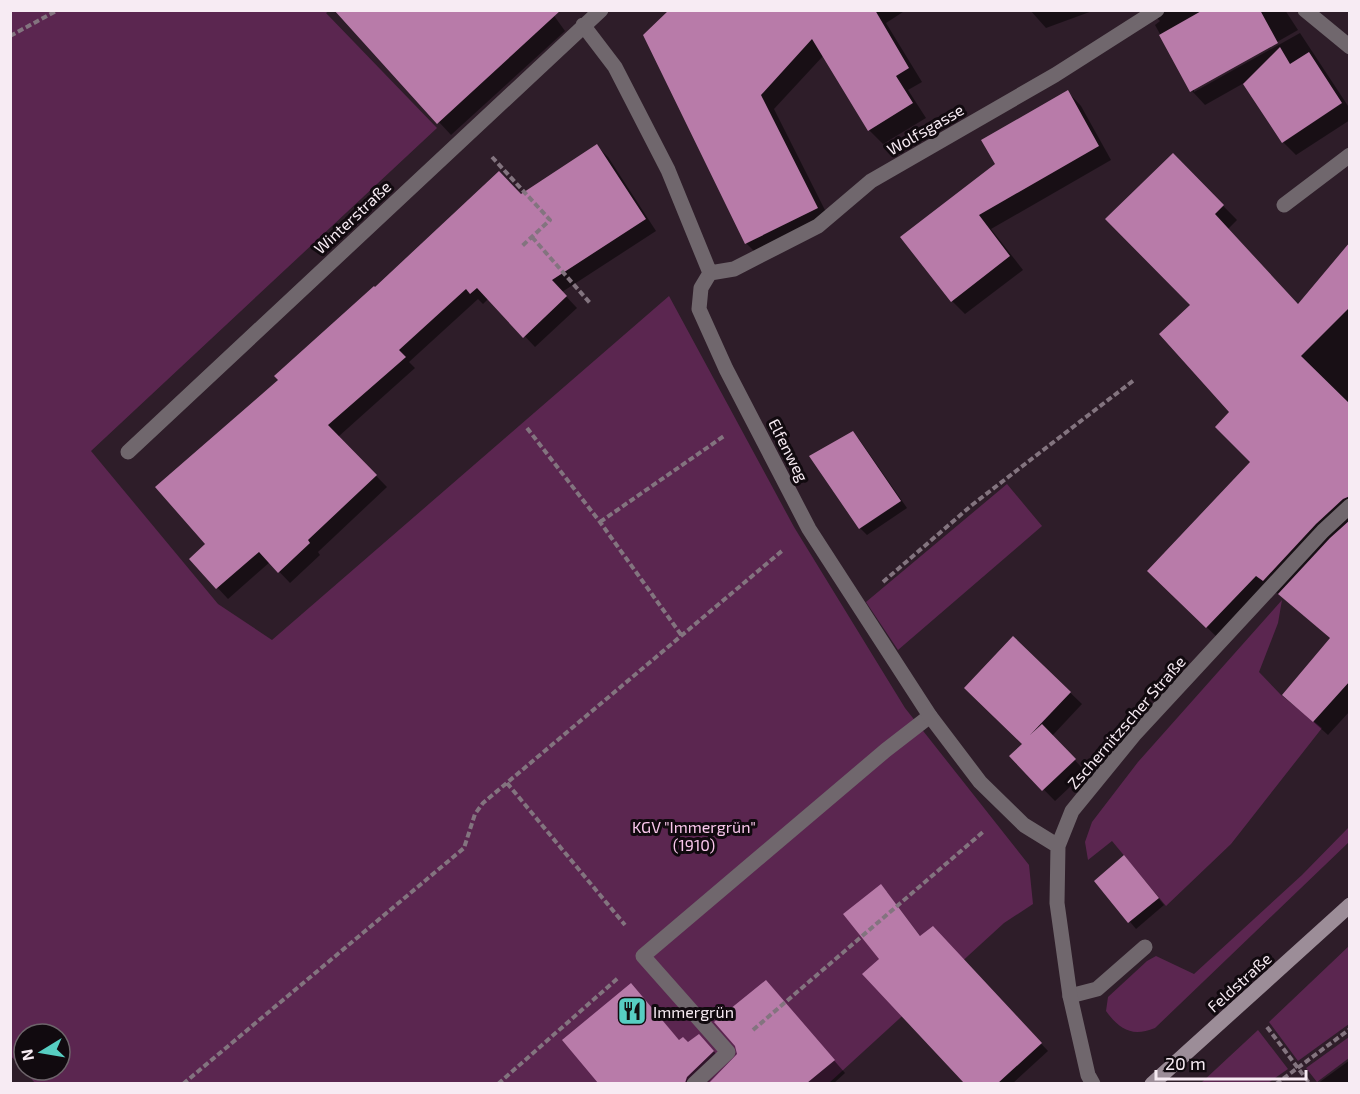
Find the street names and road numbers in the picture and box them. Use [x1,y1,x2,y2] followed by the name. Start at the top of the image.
[883,99,967,159] street label: Wolfsgasse
[310,177,394,257] street label: Winterstraße
[765,415,813,485] street label: Elfenweg
[1063,652,1189,792] street label: Zschernitzscher Straße
[1203,948,1275,1016] street label: Feldstraße

